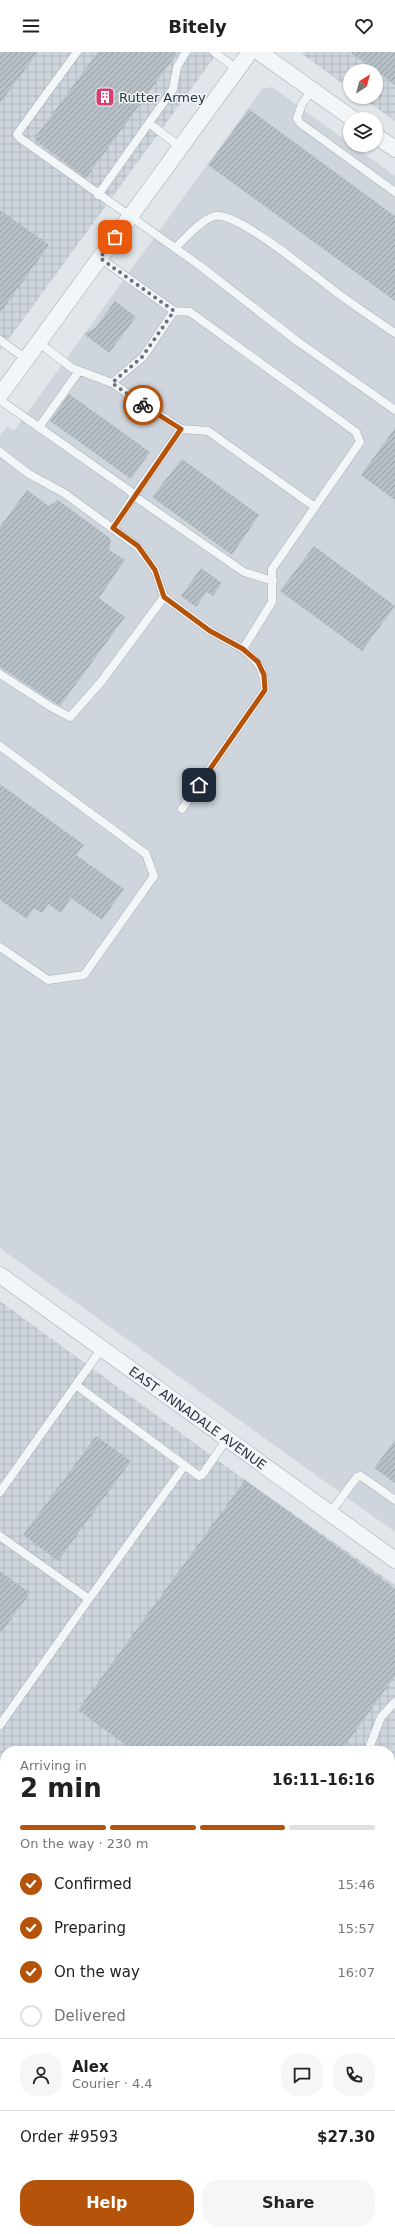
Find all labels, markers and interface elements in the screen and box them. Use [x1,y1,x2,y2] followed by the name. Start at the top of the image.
[20,15,42,37] icon: menu
[353,15,375,37] icon: heart
[168,16,227,37] text: Bitely
[343,64,383,104] north arrow
[343,64,383,152] map controls
[94,86,116,108] building icon: Rutter Armey
[119,90,206,105] place label: Rutter Armey
[343,112,383,152] button: layers
[98,220,132,254] pin
[104,226,126,248] icon: bag
[123,385,163,425] courier
[132,394,154,416] icon: bike
[182,768,216,802] pin
[188,774,210,796] icon: home
[126,1363,269,1472] street label: EAST ANNADALE AVENUE
[20,1758,87,1773] text: Arriving in
[272,1771,375,1789] text: 16:11–16:16
[20,1773,102,1803] text: 2 min
[20,1836,148,1851] text: On the way · 230 m
[20,1873,42,1895] icon: check
[54,1875,132,1893] text: Confirmed
[338,1877,375,1892] text: 15:46
[20,1917,42,1939] icon: check
[54,1919,126,1937] text: Preparing
[338,1921,375,1936] text: 15:57
[20,1961,42,1983] icon: check
[54,1963,140,1981] text: On the way
[338,1965,375,1980] text: 16:07
[54,2007,126,2025] text: Delivered
[20,2054,62,2096] button: person
[281,2054,323,2096] button: chat
[333,2054,375,2096] button: phone
[72,2058,109,2076] text: Alex
[72,2076,153,2091] text: Courier · 4.4
[20,2128,118,2146] text: Order #9593
[317,2128,375,2146] text: $27.30
[20,2180,194,2226] button: Help
[202,2180,375,2226] button: Share

